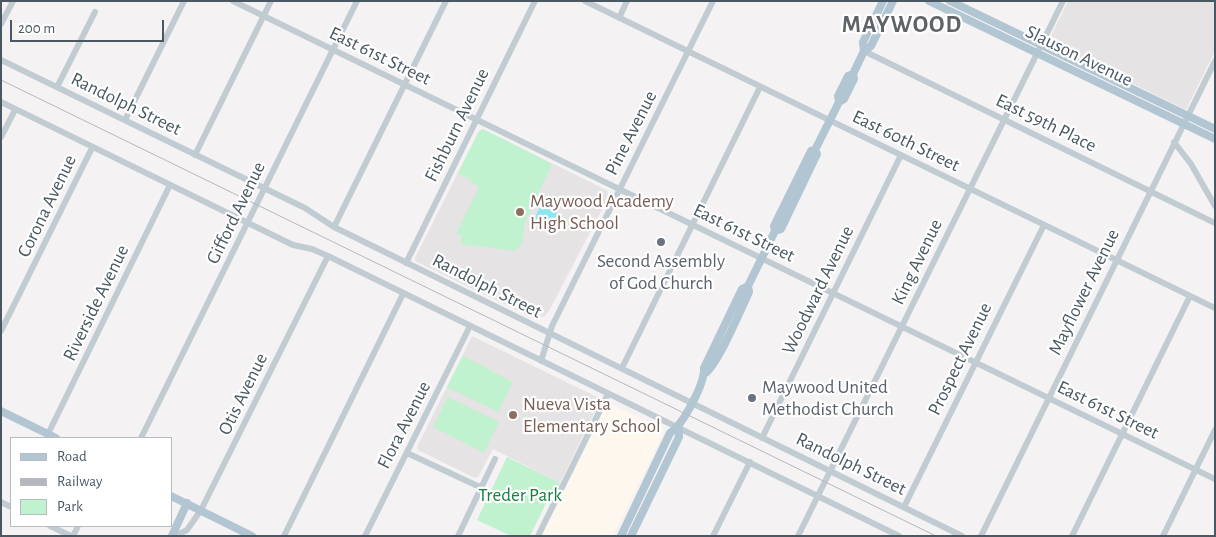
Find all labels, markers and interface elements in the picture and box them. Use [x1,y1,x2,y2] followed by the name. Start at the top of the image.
[12,10,166,42] scale bar
[841,11,963,39] district label: MAYWOOD
[1022,20,1136,92] street label: Slauson Avenue
[18,21,55,36] text: 200 m
[325,22,435,90] street label: East 61st Street
[420,65,494,185] street label: Fishburn Avenue
[67,67,185,141] street label: Randolph Street
[600,87,662,179] street label: Pine Avenue
[992,89,1100,157] street label: East 59th Place
[849,105,963,177] street label: East 60th Street
[12,151,82,261] street label: Corona Avenue
[201,158,271,268] street label: Gifford Avenue
[530,190,674,234] place label: Maywood Academy High School
[689,199,799,267] street label: East 61st Street
[514,206,526,218] marker: Maywood Academy High School
[886,215,948,309] street label: King Avenue
[777,222,859,358] street label: Woodward Avenue
[1044,225,1124,359] street label: Mayflower Avenue
[655,236,667,248] marker: Second Assembly of God Church
[58,241,134,365] street label: Riverside Avenue
[428,249,546,323] street label: Randolph Street
[597,250,725,294] place label: Second Assembly of God Church
[923,299,997,419] street label: Prospect Avenue
[213,349,273,439] street label: Otis Avenue
[762,376,894,420] place label: Maywood United Methodist Church
[1053,376,1163,444] street label: East 61st Street
[372,377,436,473] street label: Flora Avenue
[746,392,758,404] marker: Maywood United Methodist Church
[523,393,661,437] place label: Nueva Vista Elementary School
[507,409,519,421] marker: Nueva Vista Elementary School
[792,427,910,501] street label: Randolph Street
[10,437,172,527] legend
[57,449,87,464] text: Road
[57,474,102,489] text: Railway
[478,484,562,506] park label: Treder Park
[57,499,83,514] text: Park

